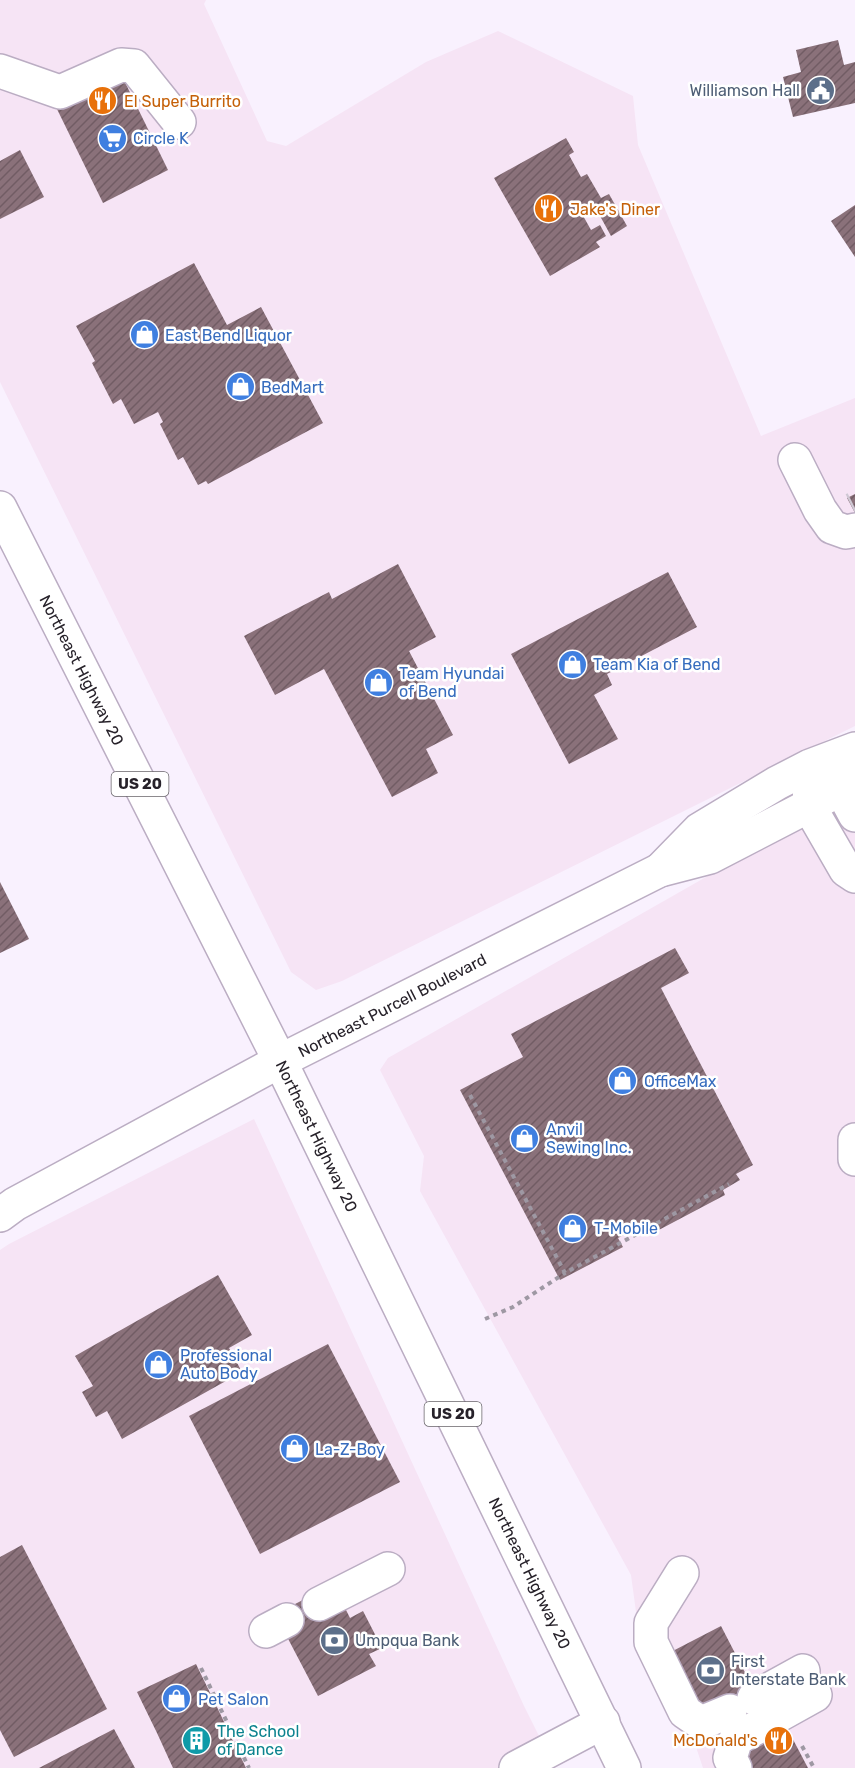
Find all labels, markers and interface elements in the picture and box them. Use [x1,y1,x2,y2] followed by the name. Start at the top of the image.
[805,74,837,106] public building icon: Williamson Hall
[690,81,800,100] place label: Williamson Hall
[87,85,119,117] restaurant icon: El Super Burrito
[124,92,241,111] place label: El Super Burrito
[96,122,128,154] supermarket icon: Circle K
[133,129,189,148] place label: Circle K
[533,193,565,225] restaurant icon: Jake's Diner
[570,200,660,219] place label: Jake's Diner
[128,319,160,351] shop icon: East Bend Liquor
[165,326,292,345] place label: East Bend Liquor
[224,371,256,403] shop icon: BedMart
[261,378,324,397] place label: BedMart
[35,592,128,749] street label: Northeast Highway 20
[556,648,588,680] shop icon: Team Kia of Bend
[593,655,721,674] place label: Team Kia of Bend
[399,664,504,701] place label: Team Hyundai of Bend
[362,666,394,698] shop icon: Team Hyundai of Bend
[112,772,168,796] road number: US 20
[295,950,490,1061] street label: Northeast Purcell Boulevard
[272,1057,361,1215] street label: Northeast Highway 20
[607,1065,639,1097] shop icon: OfficeMax
[644,1072,717,1091] place label: OfficeMax
[546,1120,632,1157] place label: Anvil Sewing Inc.
[509,1122,541,1154] shop icon: Anvil Sewing Inc.
[557,1212,589,1244] shop icon: T-Mobile
[594,1219,658,1238] place label: T-Mobile
[180,1346,272,1383] place label: Professional Auto Body
[143,1348,175,1380] shop icon: Professional Auto Body
[424,1402,482,1426] road number: US 20
[278,1433,310,1465] shop icon: La-Z-Boy
[315,1440,385,1459] place label: La-Z-Boy
[485,1494,574,1652] street label: Northeast Highway 20
[318,1624,350,1656] bank icon: Umpqua Bank
[355,1631,460,1650] place label: Umpqua Bank
[731,1652,847,1689] place label: First Interstate Bank
[694,1654,726,1686] bank icon: First Interstate Bank
[161,1683,193,1715] shop icon: Pet Salon
[198,1690,269,1709] place label: Pet Salon
[217,1722,299,1759] place label: The School of Dance
[180,1724,212,1756] building icon: The School of Dance
[763,1724,795,1756] restaurant icon: McDonald's
[673,1731,758,1750] place label: McDonald's

